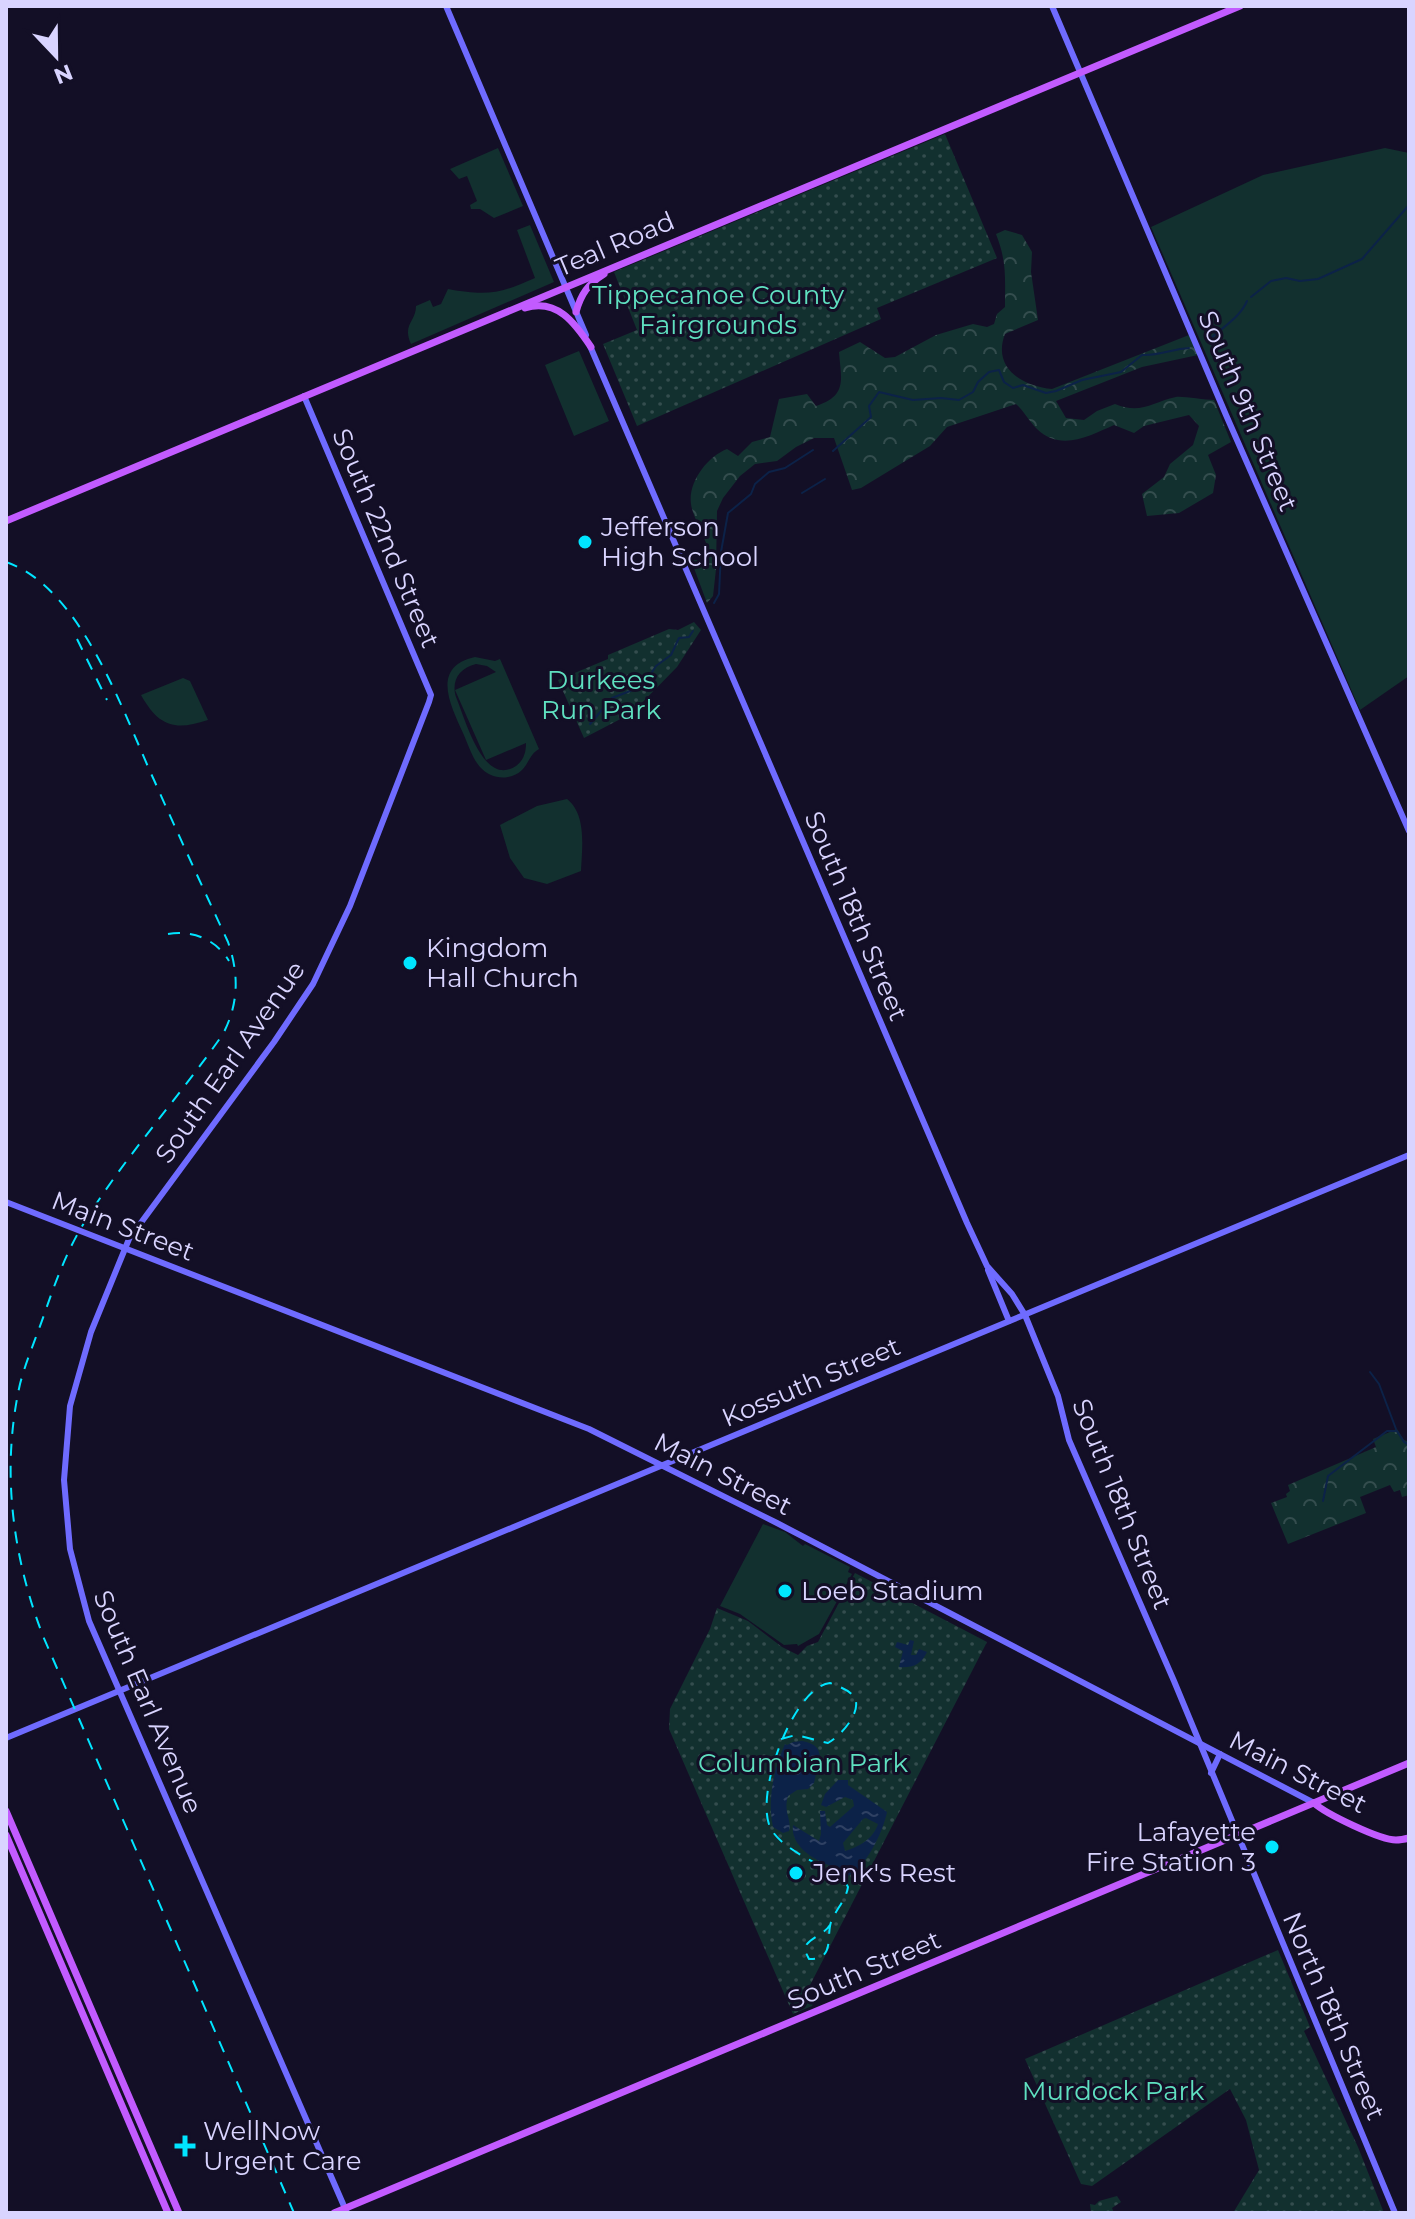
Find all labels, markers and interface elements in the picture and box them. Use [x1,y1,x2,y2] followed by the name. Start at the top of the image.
[16,16,96,96] north arrow
[50,58,77,90] text: N
[551,205,679,283] street label: Teal Road
[592,279,845,341] park label: Tippecanoe County Fairgrounds
[1191,306,1305,516] street label: South 9th Street
[325,424,447,652] street label: South 22nd Street
[600,511,759,573] place label: Jefferson High School
[576,533,594,551] marker: Jefferson High School
[541,664,661,726] park label: Durkees Run Park
[797,807,915,1025] street label: South 18th Street
[426,932,579,994] place label: Kingdom Hall Church
[401,954,419,972] marker: Kingdom Hall Church
[148,955,312,1169] street label: South Earl Avenue
[47,1184,199,1268] street label: Main Street
[717,1330,905,1434] street label: Kossuth Street
[1065,1394,1179,1614] street label: South 18th Street
[649,1426,797,1522] street label: Main Street
[801,1575,984,1607] place label: Loeb Stadium
[776,1582,794,1600] marker: Loeb Stadium
[87,1586,209,1818] street label: South Earl Avenue
[1224,1724,1372,1820] street label: Main Street
[698,1747,908,1779] park label: Columbian Park
[1086,1816,1256,1878] place label: Lafayette Fire Station 3
[1263,1838,1281,1856] marker: Lafayette Fire Station 3
[811,1857,956,1889] place label: Jenk's Rest
[787,1864,805,1882] marker: Jenk's Rest
[1276,1907,1392,2125] street label: North 18th Street
[783,1923,945,2017] street label: South Street
[1022,2075,1205,2107] park label: Murdock Park
[203,2115,362,2177] place label: WellNow Urgent Care
[174,2135,196,2157] marker: WellNow Urgent Care

